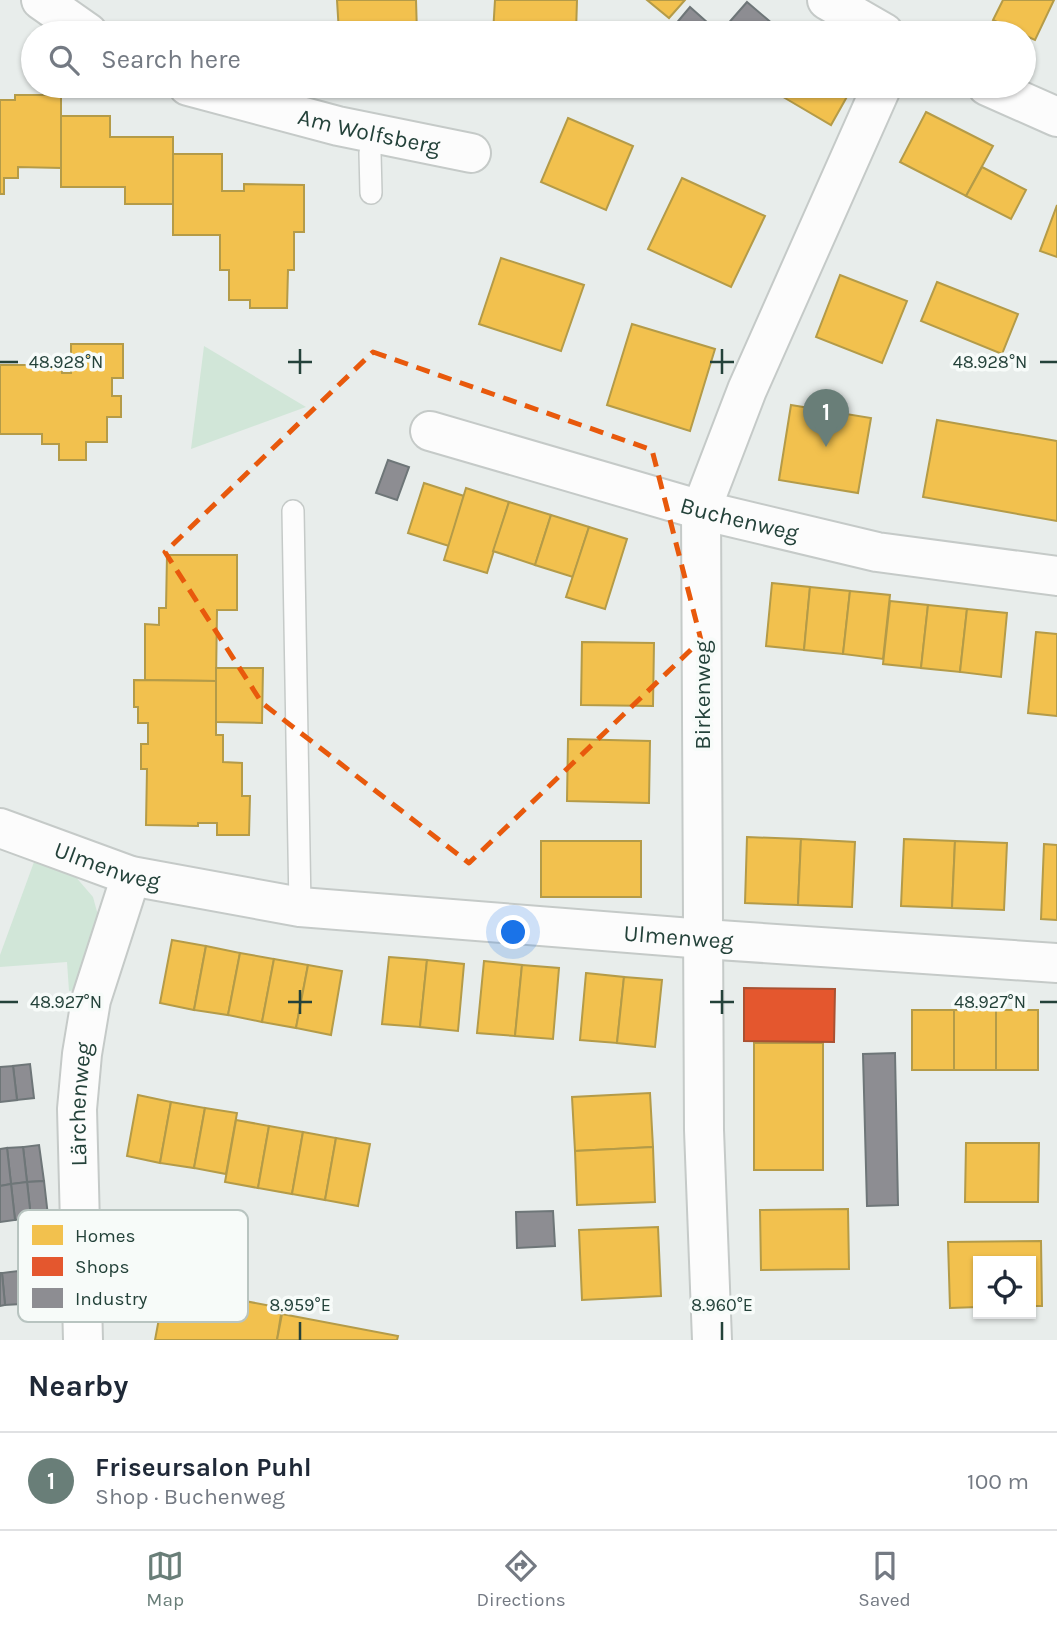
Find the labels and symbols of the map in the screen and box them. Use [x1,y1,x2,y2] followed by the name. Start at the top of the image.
[295,102,443,160] street label: Am Wolfsberg
[29,351,103,373] text: 48.928°N
[953,351,1027,373] text: 48.928°N
[803,389,849,447] pin: 1
[677,491,802,546] street label: Buchenweg
[689,640,716,750] street label: Birkenweg
[51,836,163,895] street label: Ulmenweg
[496,915,530,949] your location
[622,919,734,954] street label: Ulmenweg
[30,991,102,1013] text: 48.927°N
[954,991,1026,1013] text: 48.927°N
[64,1040,97,1167] street label: Lärchenweg
[18,1210,248,1322] legend
[75,1225,136,1247] text: Homes
[75,1256,129,1278] text: Shops
[75,1288,148,1310] text: Industry
[269,1294,331,1316] text: 8.959°E
[691,1294,753,1316] text: 8.960°E

